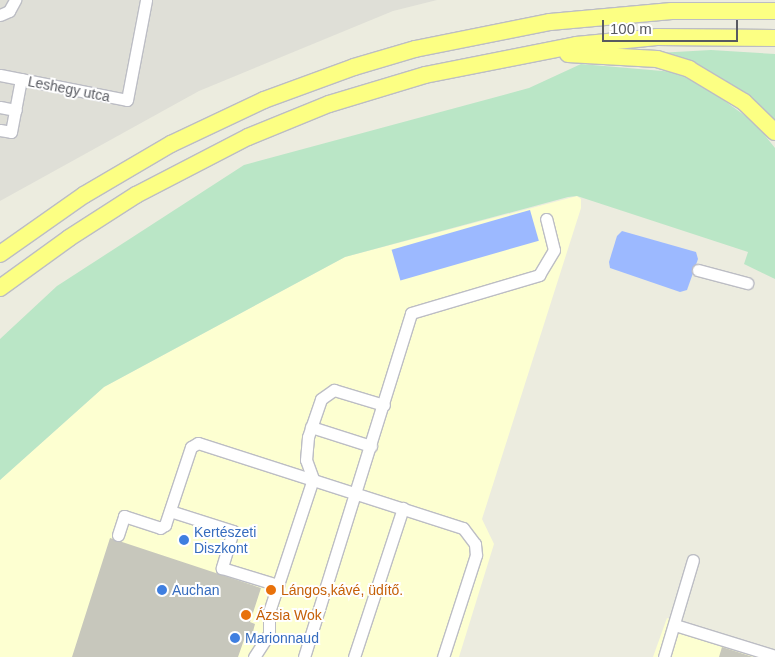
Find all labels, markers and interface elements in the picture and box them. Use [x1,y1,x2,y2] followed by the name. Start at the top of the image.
[605,10,741,42] scale bar
[610,20,652,37] text: 100 m
[27,73,111,105] street label: Leshegy utca
[194,524,256,556] place label: Kertészeti Diszkont
[178,534,190,546] marker: Kertészeti Diszkont
[172,582,219,598] place label: Auchan
[281,582,403,598] place label: Lángos,kávé, üdítő.
[156,584,168,596] marker: Auchan
[265,584,277,596] marker: Lángos,kávé, üdítő.
[256,607,322,623] place label: Ázsia Wok
[240,609,252,621] marker: Ázsia Wok
[245,630,319,646] place label: Marionnaud
[229,632,241,644] marker: Marionnaud

